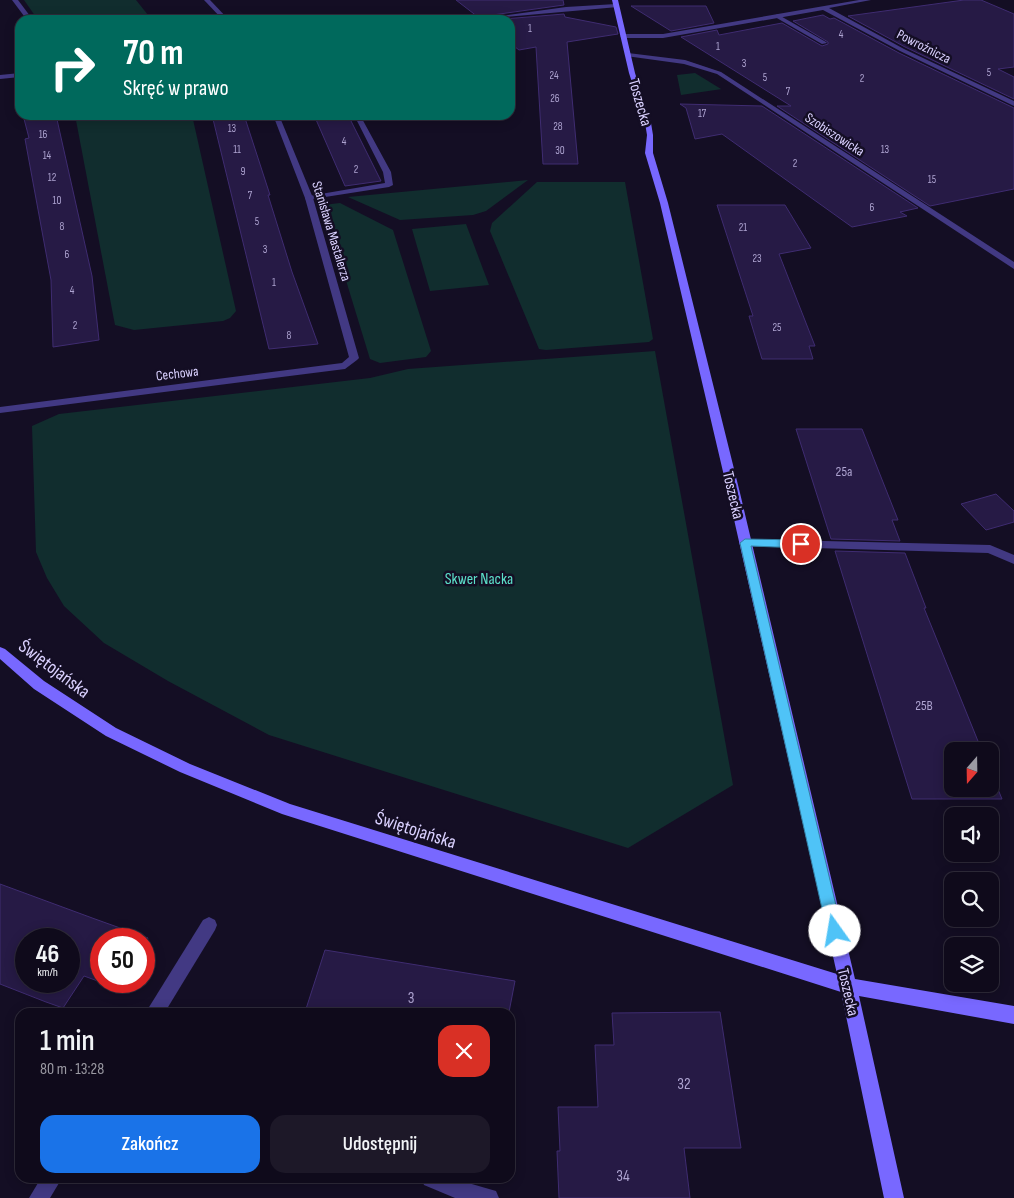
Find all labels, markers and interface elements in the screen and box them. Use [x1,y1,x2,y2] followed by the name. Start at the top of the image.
[528,22,532,35] house number: 1
[894,26,954,67] street label: Powroźnicza
[839,28,844,41] house number: 4
[123,32,183,75] text: 70 m
[40,35,105,100] icon: right
[716,40,720,53] house number: 1
[742,57,747,70] house number: 3
[987,66,991,79] house number: 5
[549,69,559,82] house number: 24
[763,71,767,84] house number: 5
[860,72,865,85] house number: 2
[123,75,229,102] text: Skręć w prawo
[624,77,655,128] street label: Toszecka
[786,85,791,98] house number: 7
[550,92,560,105] house number: 26
[698,107,707,120] house number: 17
[802,109,868,160] street label: Szobiszowicka
[553,120,563,133] house number: 28
[228,122,237,135] house number: 13
[39,128,48,141] house number: 16
[342,135,347,148] house number: 4
[233,143,241,156] house number: 11
[881,143,890,156] house number: 13
[555,144,565,157] house number: 30
[43,149,52,162] house number: 14
[793,157,798,170] house number: 2
[354,163,359,176] house number: 2
[241,165,246,178] house number: 9
[48,171,57,184] house number: 12
[928,173,936,186] house number: 15
[308,179,355,283] street label: Stanisława Mastalerza
[248,189,253,202] house number: 7
[53,194,61,207] house number: 10
[870,201,875,214] house number: 6
[255,215,259,228] house number: 5
[60,220,65,233] house number: 8
[739,221,747,234] house number: 21
[263,243,268,256] house number: 3
[65,248,70,261] house number: 6
[752,252,762,265] house number: 23
[272,276,276,289] house number: 1
[70,284,75,297] house number: 4
[73,319,78,332] house number: 2
[773,321,781,334] house number: 25
[287,329,292,342] house number: 8
[155,362,199,385] street label: Cechowa
[836,463,852,480] house number: 25a
[718,470,747,521] street label: Toszecka
[780,523,822,565] pin
[787,530,815,558] icon: arrive
[445,570,513,589] park label: Skwer Nacka
[14,635,94,704] street label: Świętojańska
[915,697,933,714] house number: 25B
[944,742,999,798] north arrow
[944,742,999,992] map controls
[372,807,459,854] street label: Świętojańska
[944,807,999,862] button: sound
[944,872,999,927] button: search
[808,904,860,956] position arrow
[90,928,155,993] speed limit sign: 50
[944,937,999,992] button: layers
[36,939,59,970] text: 46
[37,965,58,980] text: km/h
[833,967,862,1018] street label: Toszecka
[408,989,414,1008] house number: 3
[40,1023,95,1059] text: 1 min
[438,1025,490,1077] button: close
[40,1060,104,1079] text: 80 m · 13:28
[677,1075,691,1094] house number: 32
[40,1115,260,1173] button: Zakończ
[270,1115,490,1173] button: Udostępnij
[616,1167,630,1186] house number: 34

